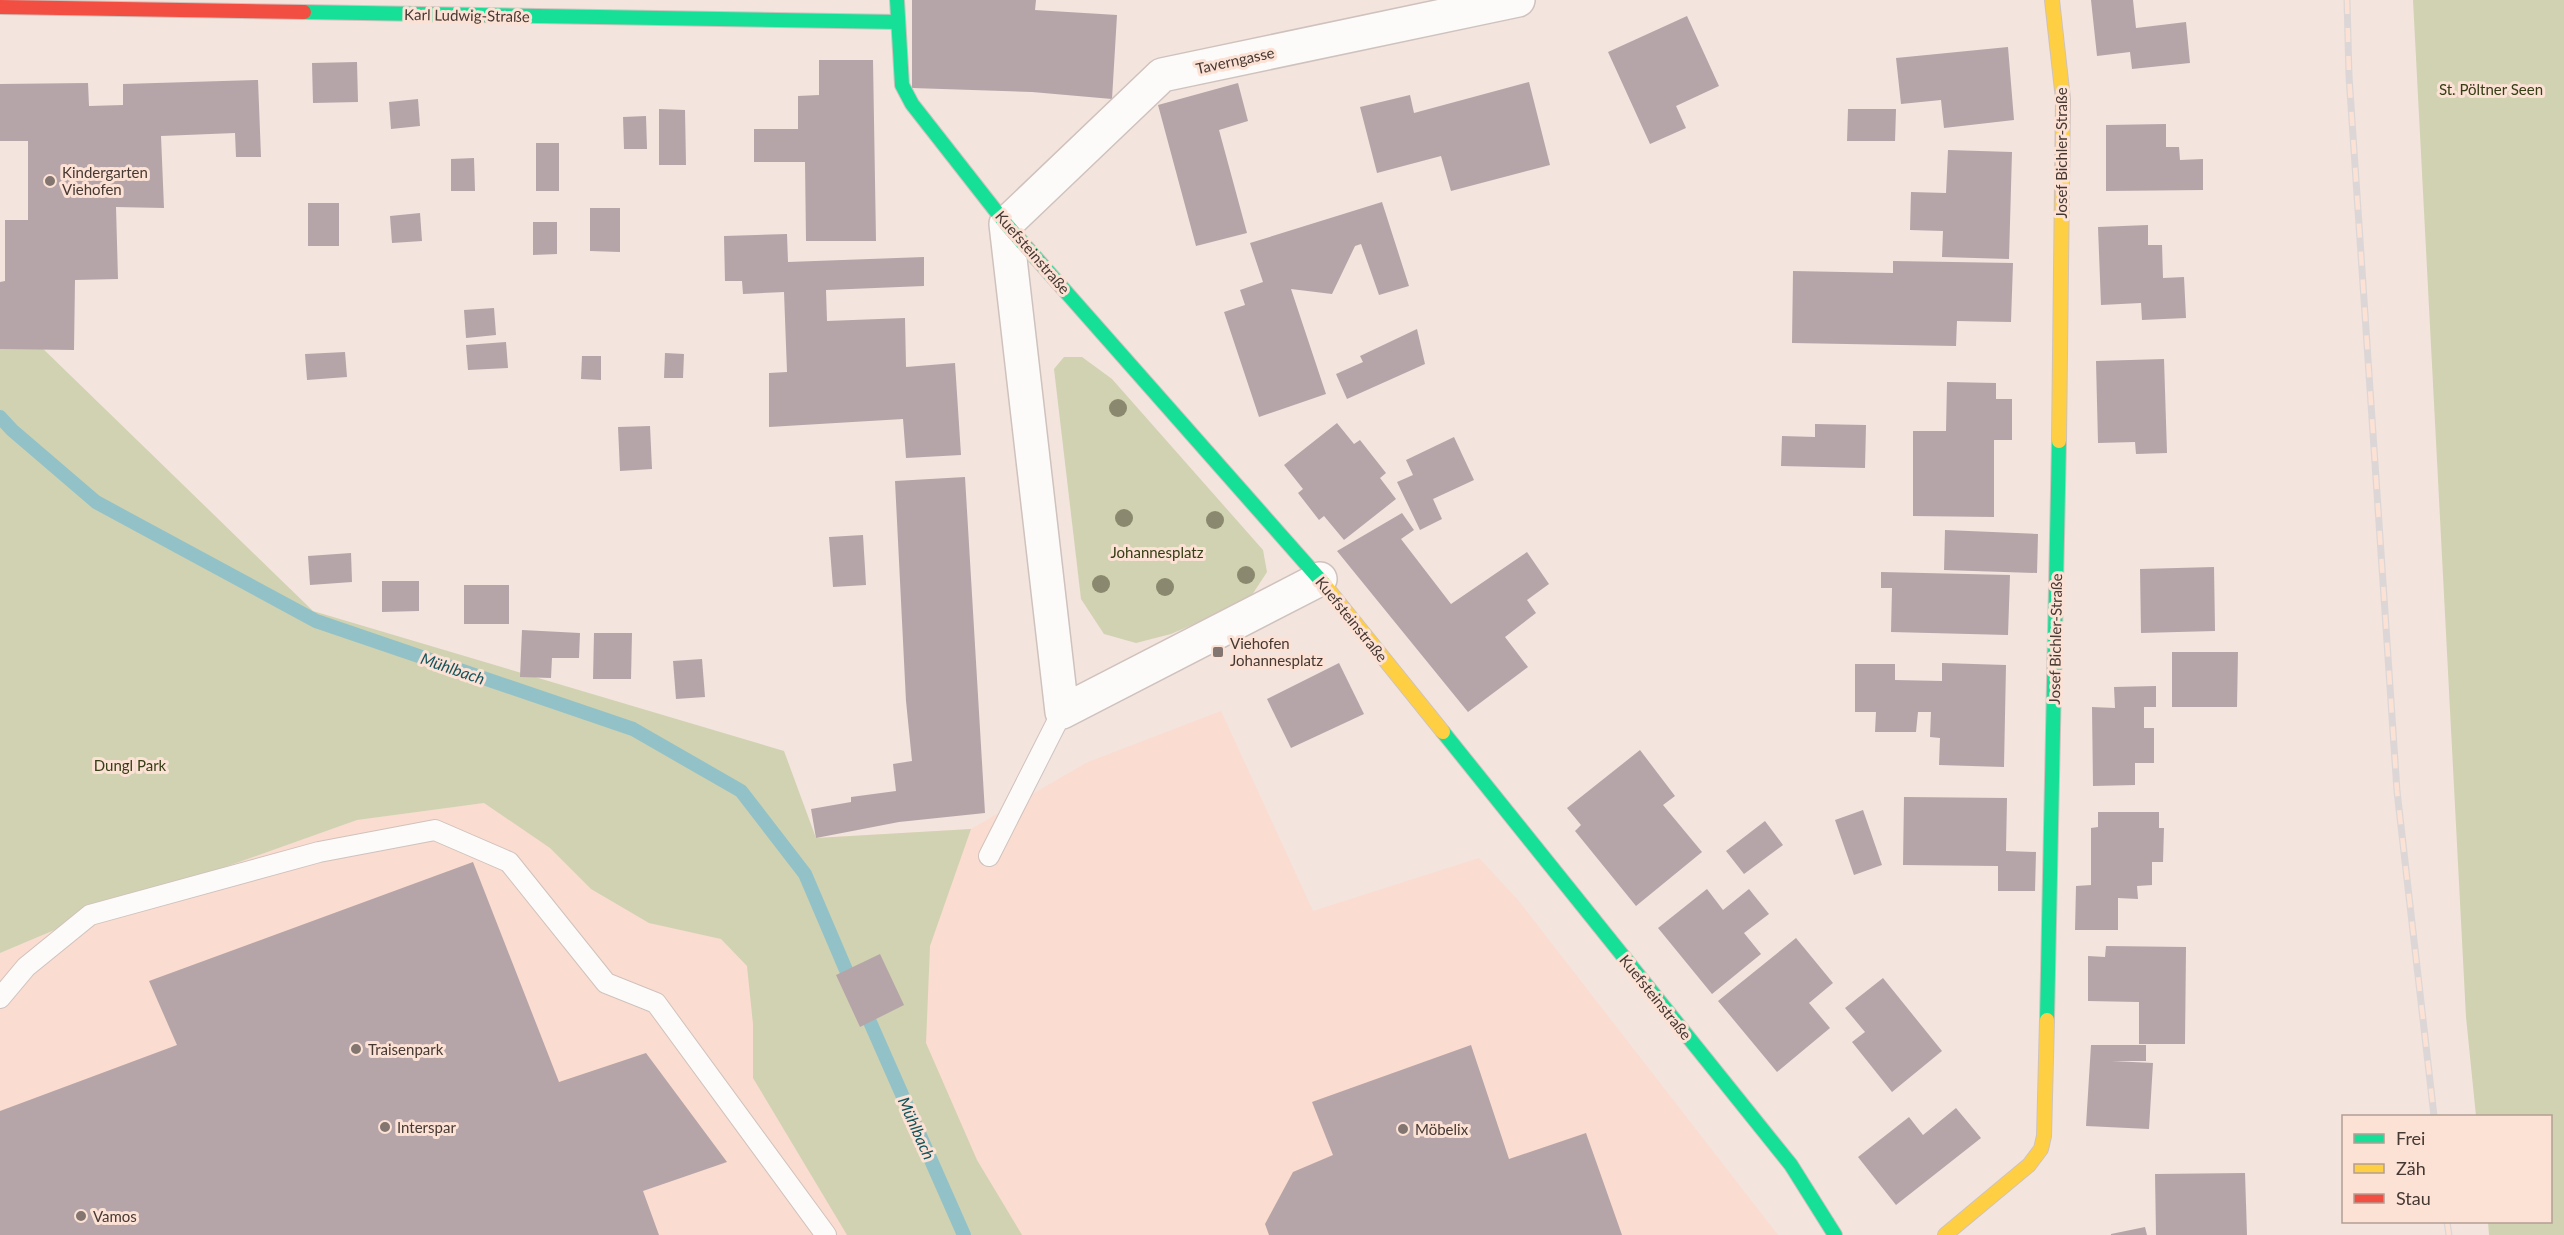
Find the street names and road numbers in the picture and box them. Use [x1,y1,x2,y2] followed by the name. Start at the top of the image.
[404,5,530,25] street label: Karl Ludwig-Straße
[1194,43,1276,77] street label: Taverngasse
[2052,87,2070,219] street label: Josef Bichler-Straße
[992,207,1074,297] street label: Kuefsteinstraße
[1312,573,1392,665] street label: Kuefsteinstraße
[2045,573,2065,705] street label: Josef Bichler-Straße
[1616,951,1696,1043] street label: Kuefsteinstraße

